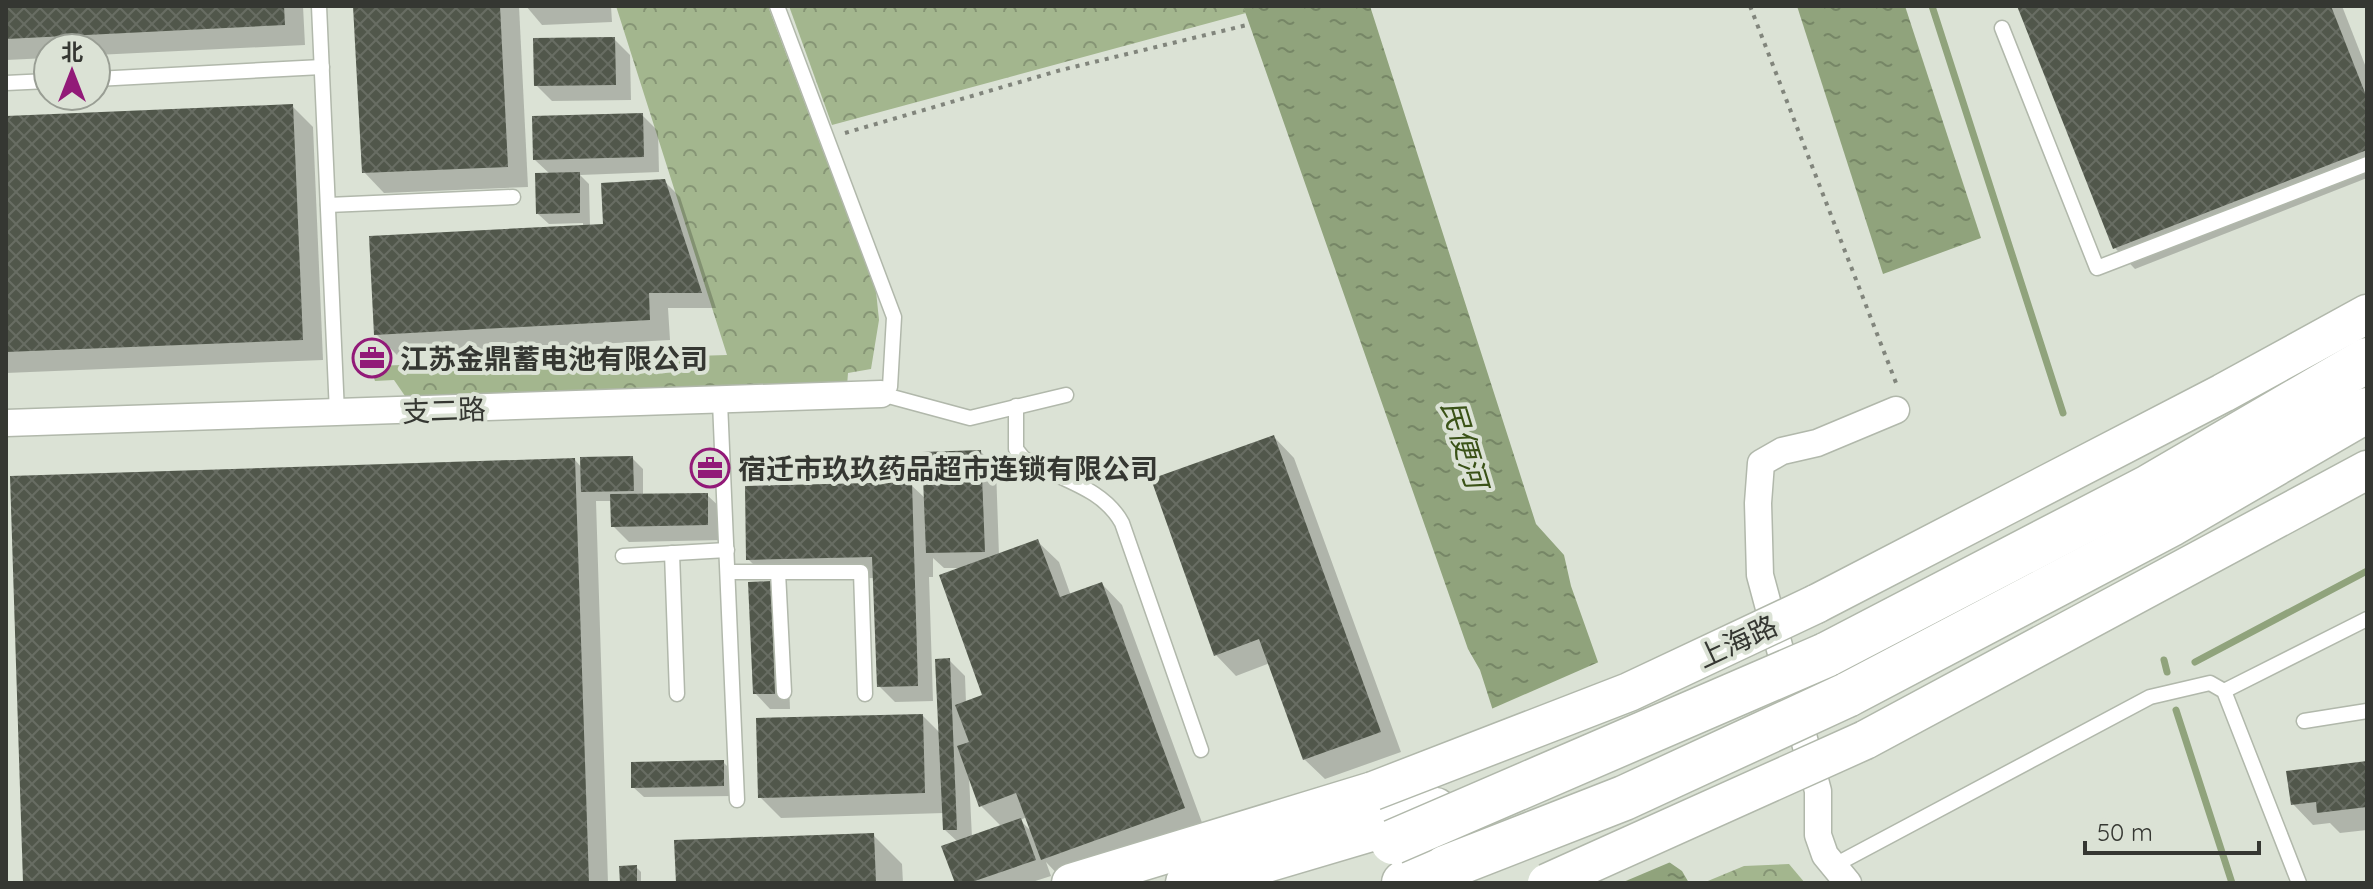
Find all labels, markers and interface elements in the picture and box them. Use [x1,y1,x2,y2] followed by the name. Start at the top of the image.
[32,32,112,112] north arrow
[61,38,83,66] text: 北
[351,337,393,379] office icon: 江苏金鼎蓄电池有限公司
[400,341,708,376] place label: 江苏金鼎蓄电池有限公司
[401,391,487,429] street label: 支二路
[1434,395,1498,497] water label: 民便河
[689,447,731,489] office icon: 宿迁市玖玖药品超市连锁有限公司
[738,451,1158,486] place label: 宿迁市玖玖药品超市连锁有限公司
[1692,607,1782,675] street label: 上海路
[2085,805,2259,855] scale bar
[2097,817,2153,847] text: 50 m

